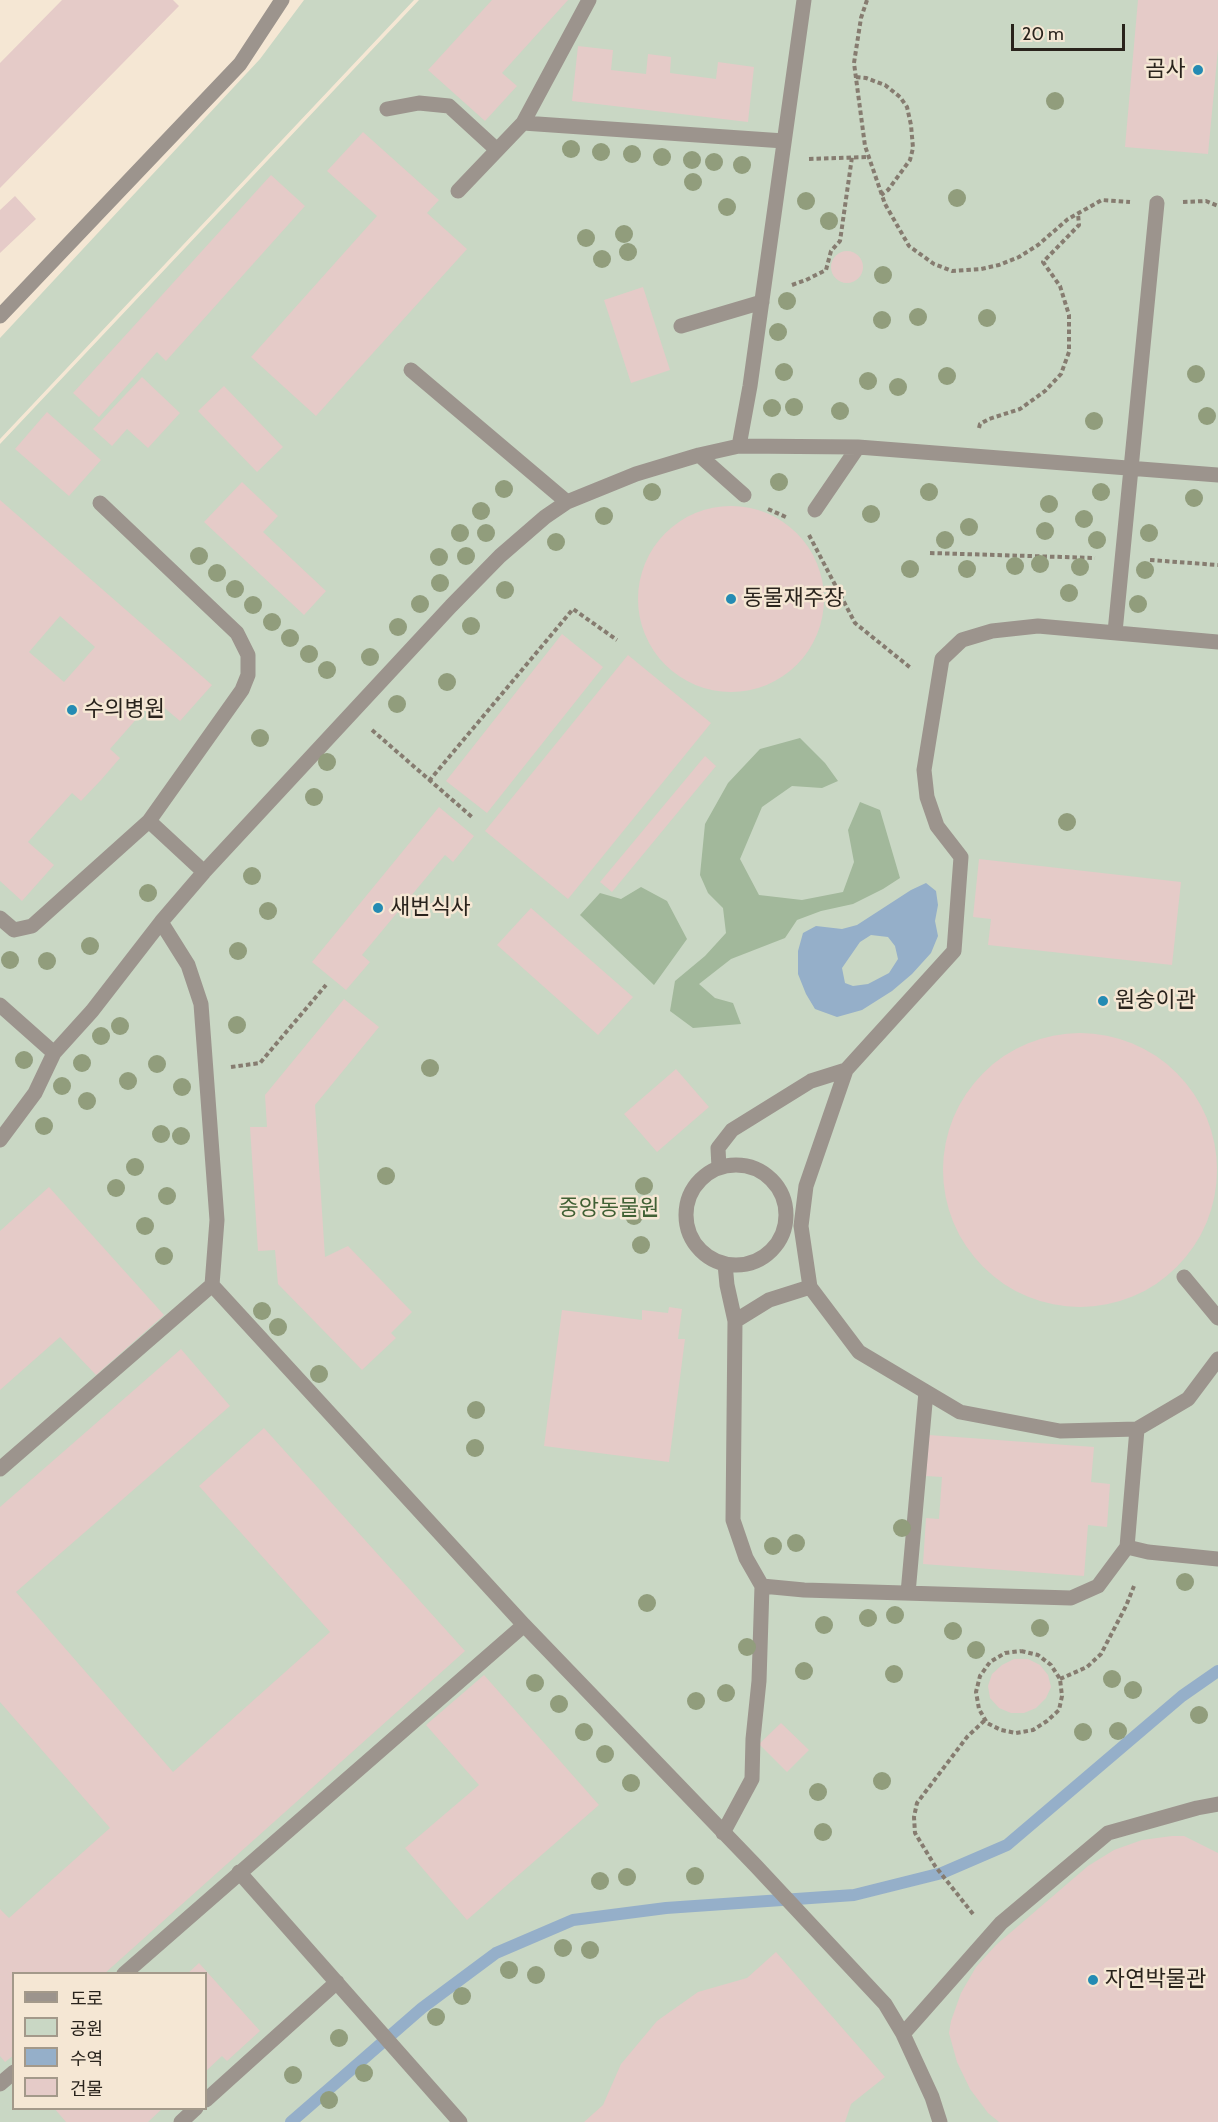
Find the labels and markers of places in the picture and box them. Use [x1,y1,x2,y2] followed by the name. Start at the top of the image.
[1146,57,1186,83] place label: 곰사
[1191,63,1205,77] marker: 곰사
[743,586,844,612] place label: 동물재주장
[724,592,738,606] marker: 동물재주장
[84,697,165,723] place label: 수의병원
[65,703,79,717] marker: 수의병원
[390,895,471,921] place label: 새번식사
[371,901,385,915] marker: 새번식사
[1115,988,1196,1014] place label: 원숭이관
[1096,994,1110,1008] marker: 원숭이관
[1105,1967,1206,1993] place label: 자연박물관
[1086,1973,1100,1987] marker: 자연박물관

